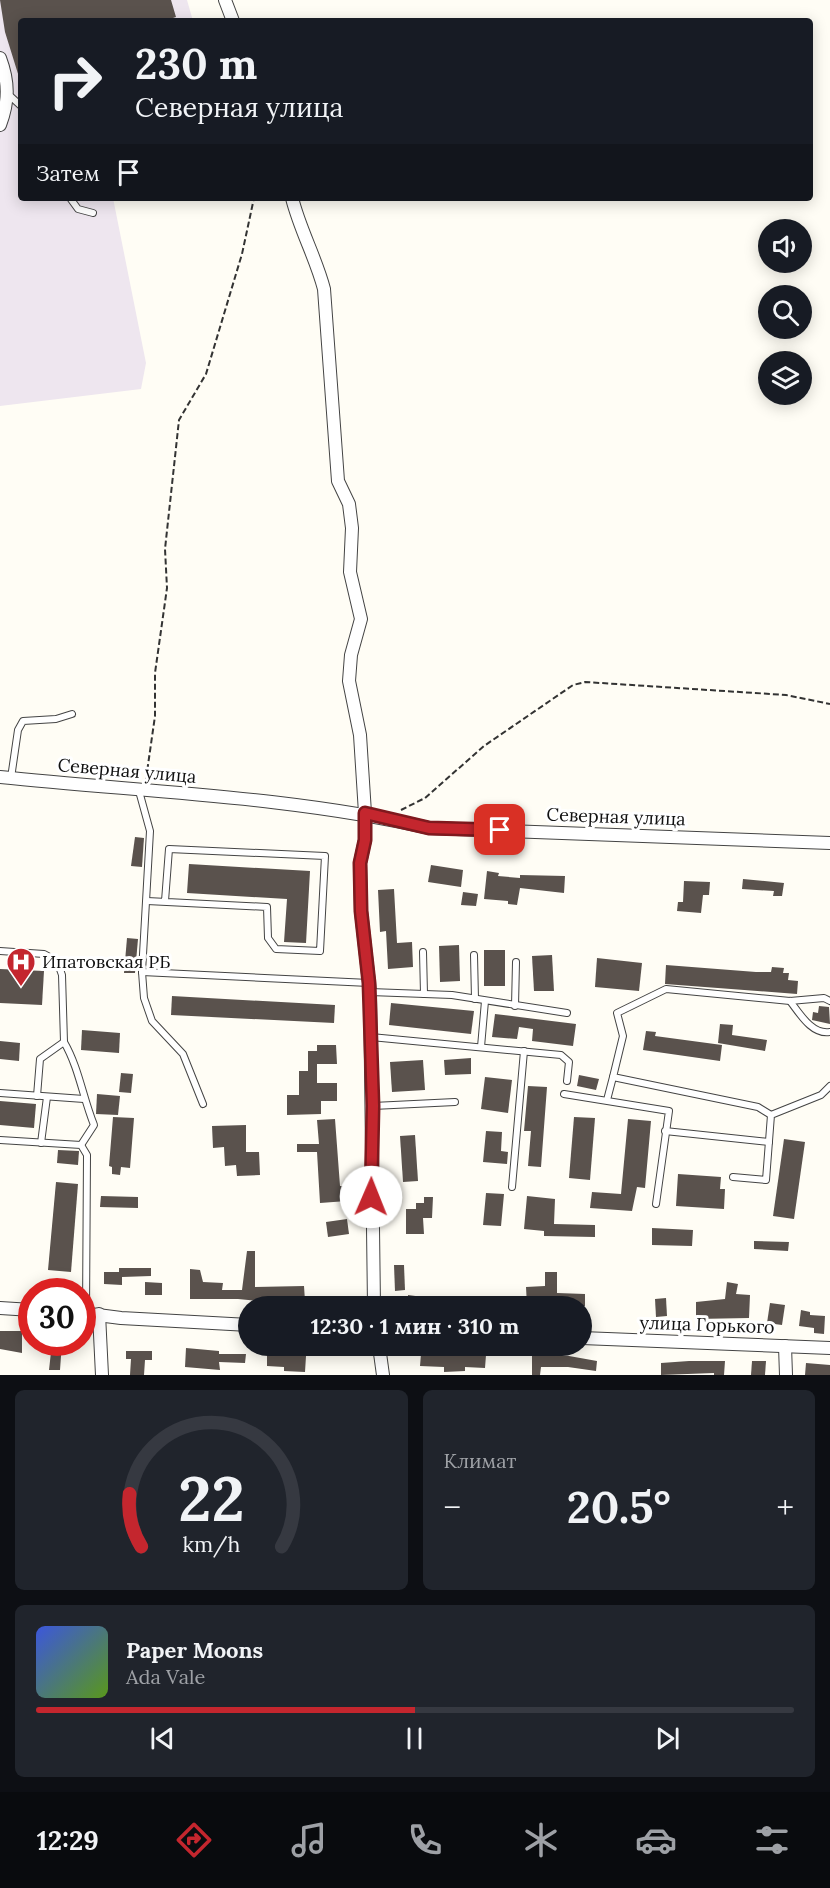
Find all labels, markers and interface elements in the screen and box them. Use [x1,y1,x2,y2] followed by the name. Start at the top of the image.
[135,37,257,91] text: 230 m
[36,42,114,120] icon: right
[135,90,344,124] text: Северная улица
[112,156,145,189] icon: arrive
[36,159,100,187] text: Затем
[758,219,812,405] map controls
[758,219,812,273] button: sound
[758,285,812,339] button: search
[758,351,812,405] button: layers
[57,753,197,788] street label: Северная улица
[546,803,686,830] street label: Северная улица
[474,804,525,855] pin
[483,813,516,846] icon: arrive
[5,946,37,988] hospital icon: Ипатовская РБ
[42,950,170,973] place label: Ипатовская РБ
[339,1165,403,1229] position arrow
[18,1278,96,1356] speed limit sign: 30
[639,1311,775,1338] street label: улица Горького
[311,1312,519,1340] text: 12:30 · 1 мин · 310 m
[444,1448,517,1473] text: Климат
[178,1458,245,1538] text: 22
[567,1478,671,1535] text: 20.5°
[444,1486,461,1528] text: −
[776,1486,794,1528] text: +
[182,1530,240,1558] text: km/h
[126,1636,263,1664] text: Paper Moons
[126,1664,205,1689] text: Ada Vale
[146,1722,179,1755] icon: previous
[398,1722,431,1755] icon: pause
[651,1722,684,1755] icon: next
[173,1819,215,1861] icon: directions
[288,1819,330,1861] icon: music
[404,1819,446,1861] icon: phone
[520,1819,562,1861] icon: climate
[635,1819,677,1861] icon: car
[751,1819,793,1861] icon: filters
[37,1823,99,1857] text: 12:29

